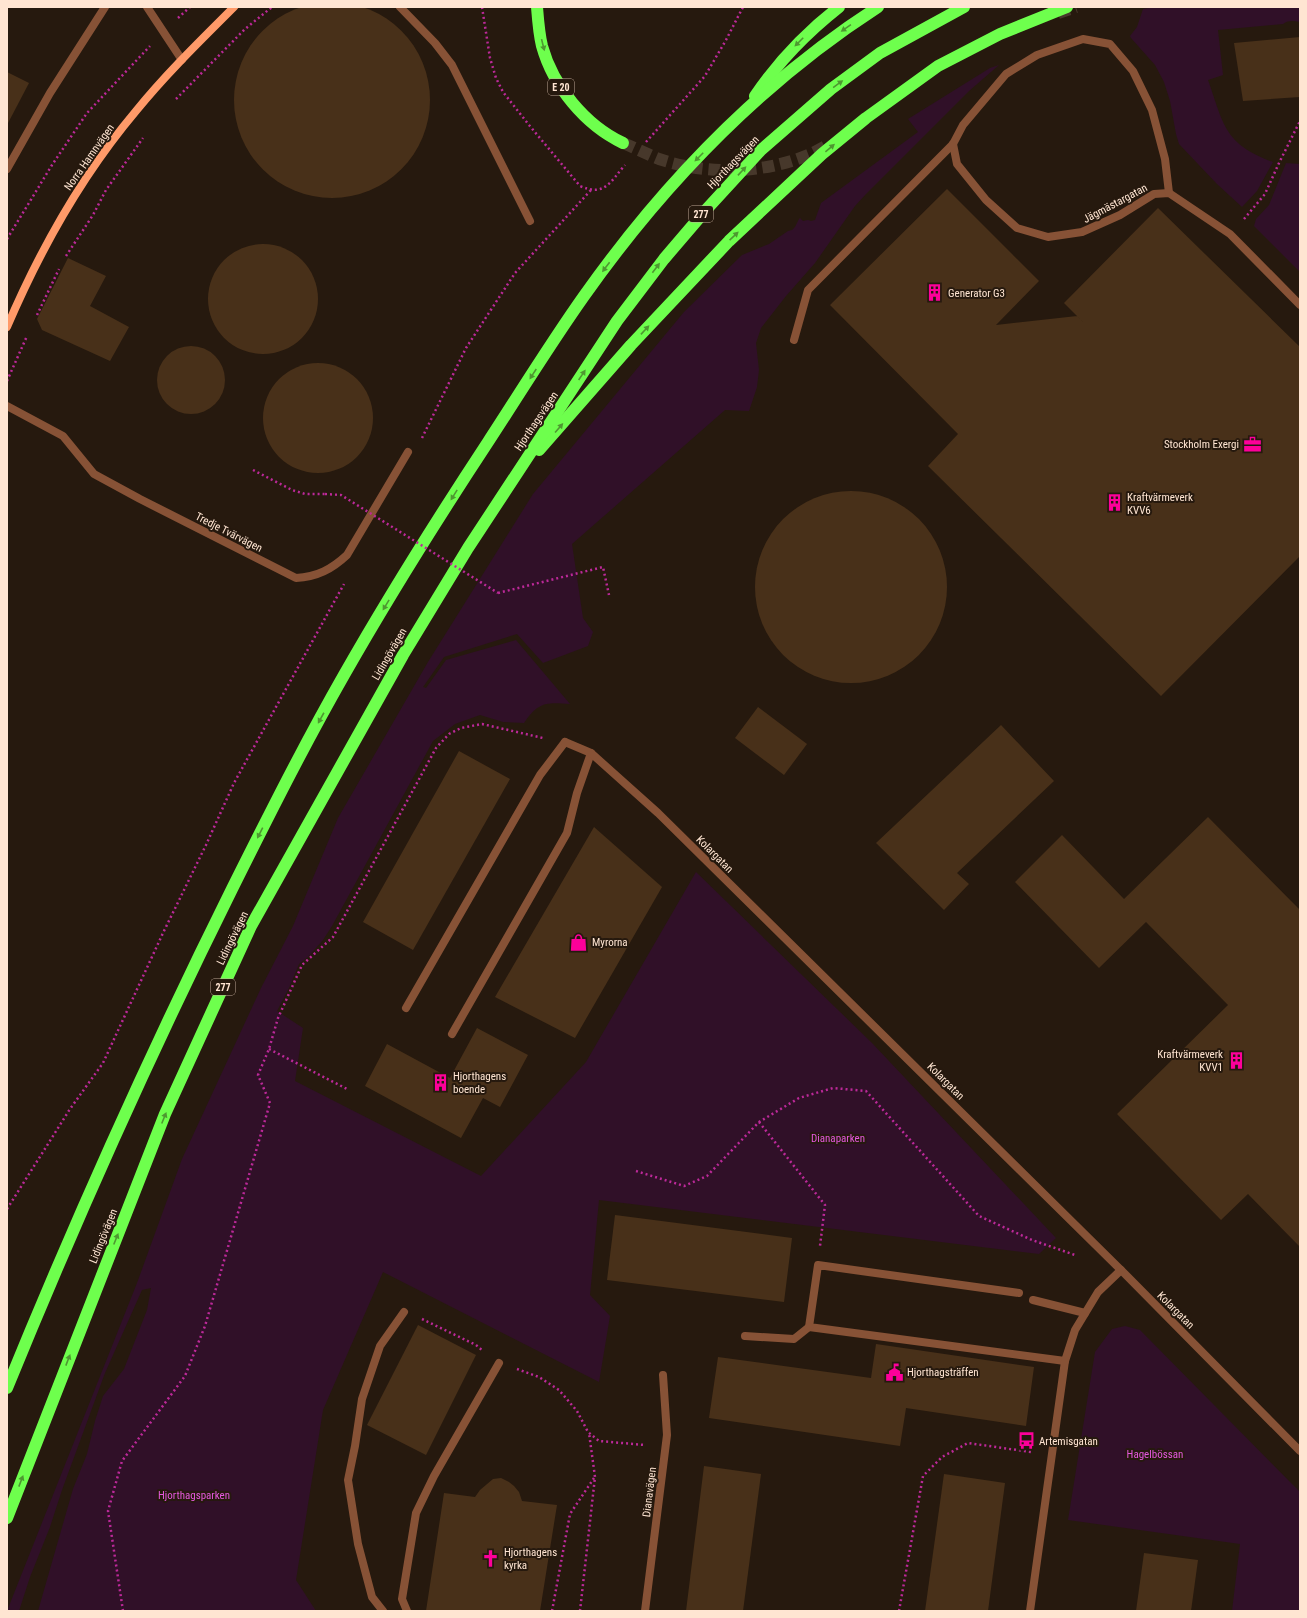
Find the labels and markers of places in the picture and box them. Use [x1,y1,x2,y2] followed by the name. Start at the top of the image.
[925,283,945,303] building icon: Generator G3
[948,287,1005,300] place label: Generator G3
[1242,434,1262,454] office icon: Stockholm Exergi
[1164,438,1239,451] place label: Stockholm Exergi
[1127,491,1193,517] place label: Kraftvärmeverk KVV6
[1104,493,1124,513] building icon: Kraftvärmeverk KVV6
[569,932,589,952] shop icon: Myrorna
[592,936,628,949] place label: Myrorna
[1157,1048,1223,1074] place label: Kraftvärmeverk KVV1
[1226,1050,1246,1070] building icon: Kraftvärmeverk KVV1
[453,1070,506,1096] place label: Hjorthagens boende
[430,1072,450,1092] building icon: Hjorthagens boende
[884,1362,904,1382] public building icon: Hjorthagsträffen
[907,1366,979,1379] place label: Hjorthagsträffen
[1016,1431,1036,1451] bus stop icon: Artemisgatan
[1039,1435,1098,1448] place label: Artemisgatan
[504,1546,557,1572] place label: Hjorthagens kyrka
[481,1548,501,1568] church icon: Hjorthagens kyrka

